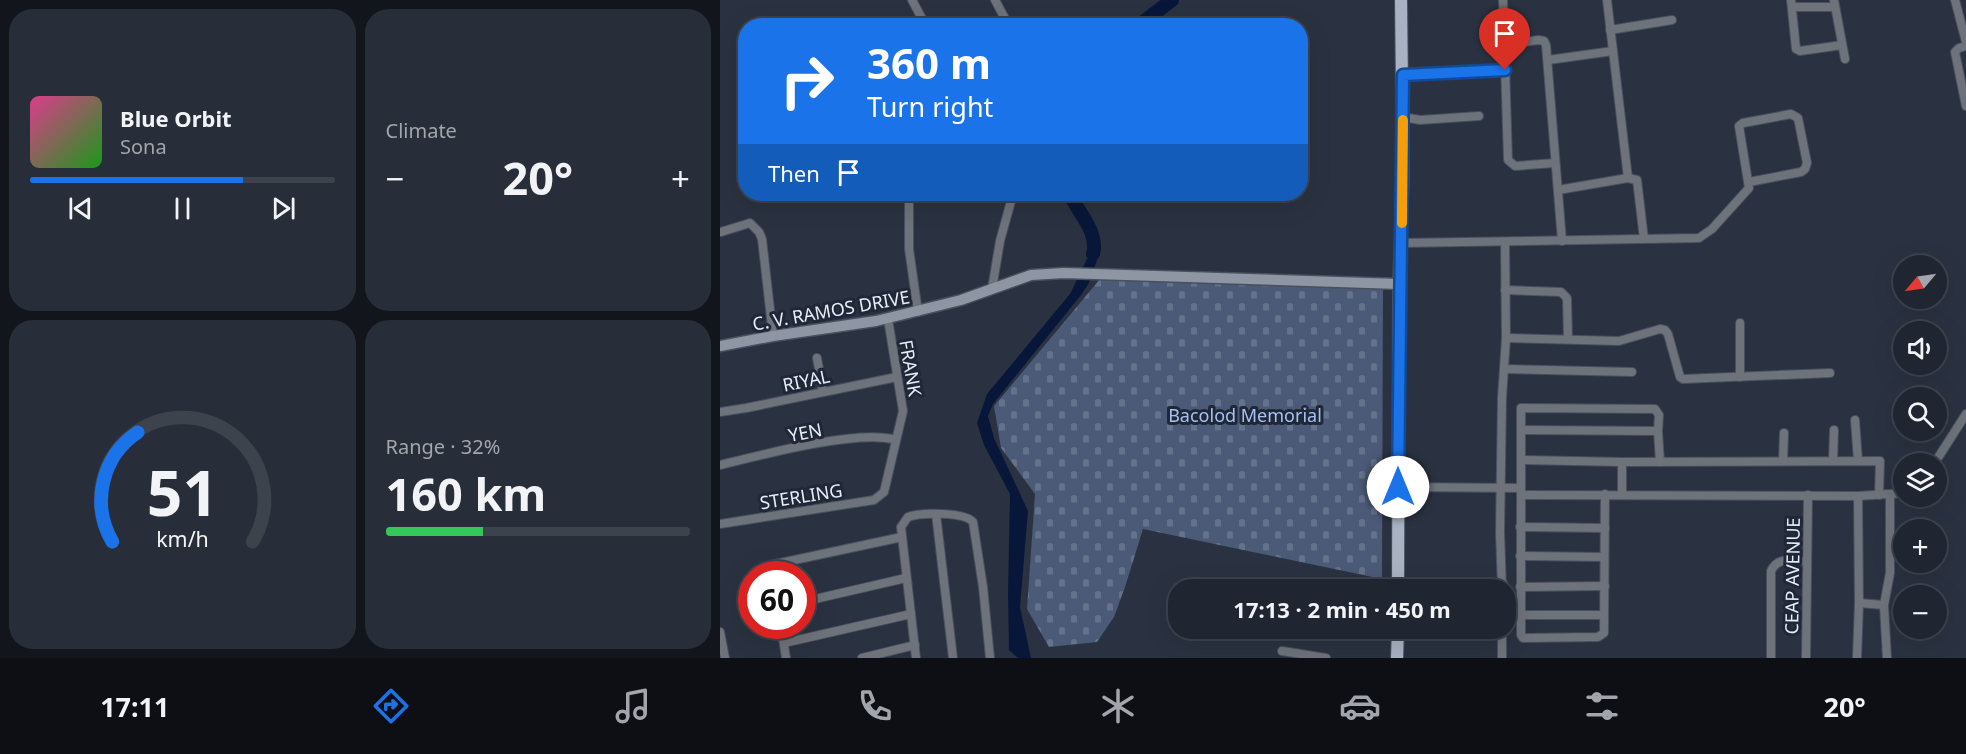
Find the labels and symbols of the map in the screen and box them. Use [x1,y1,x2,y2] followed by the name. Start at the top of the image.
[1479,8,1530,70] pin
[1893,255,1947,309] north arrow
[751,284,911,336] street label: C. V. RAMOS DRIVE
[894,338,928,399] street label: FRANK
[780,363,832,397] street label: RIYAL
[1168,403,1322,427] park label: Bacolod Memorial
[786,417,824,447] street label: YEN
[1366,455,1430,519] position arrow
[758,478,844,514] street label: STERLING
[1779,517,1805,635] street label: CEAP AVENUE
[738,561,816,639] speed limit sign: 60

